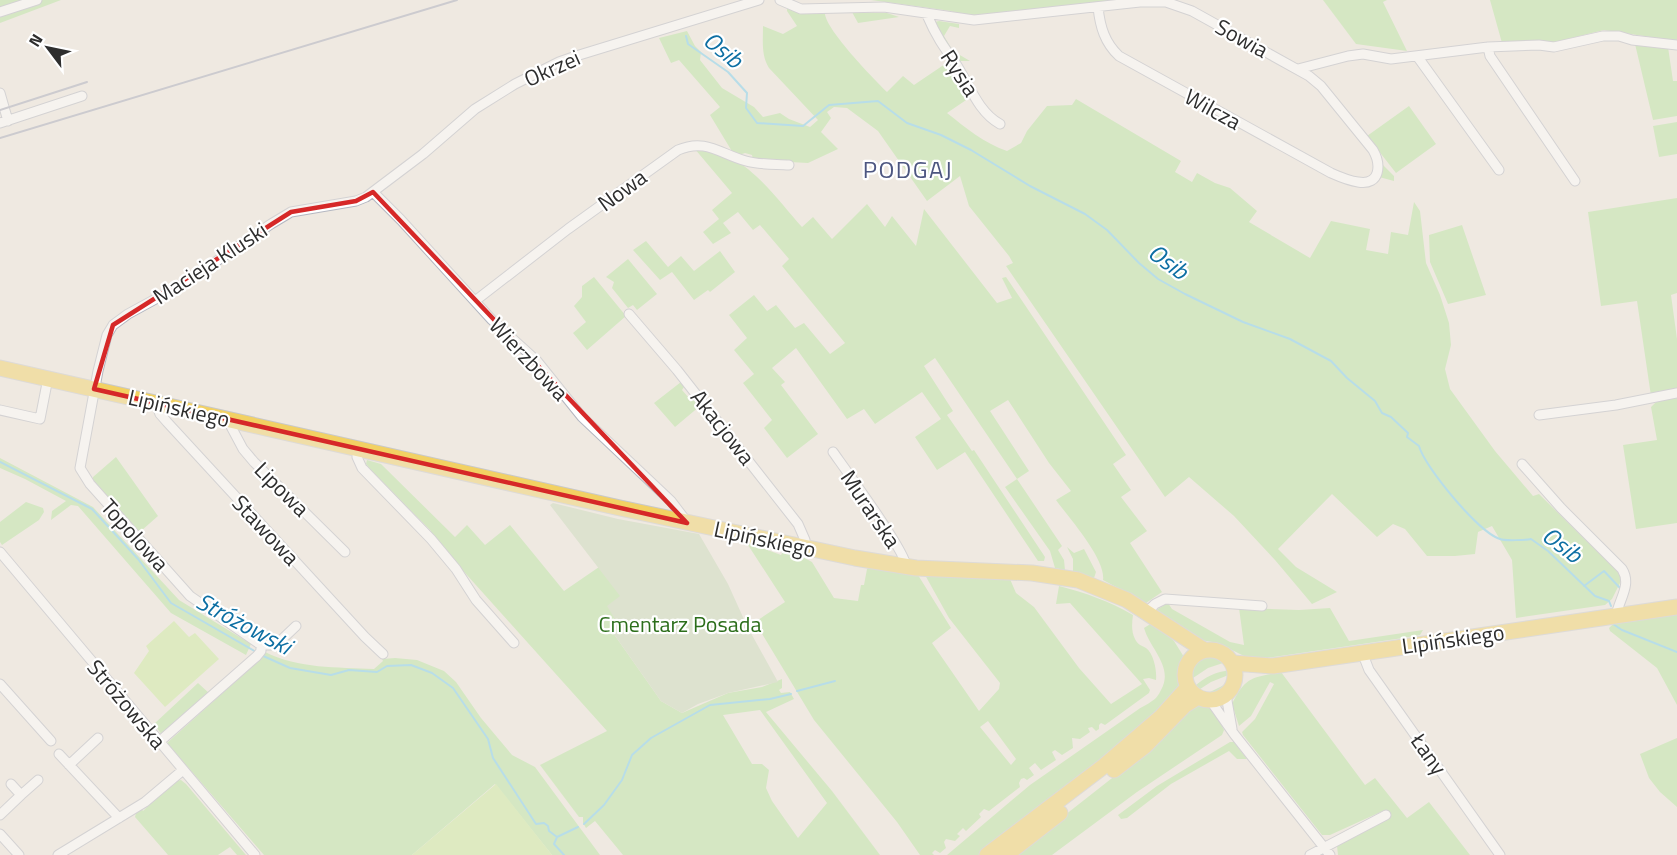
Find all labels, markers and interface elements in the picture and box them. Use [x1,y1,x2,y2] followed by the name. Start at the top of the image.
[1209,10,1275,66] street label: Sowia
[18,18,78,78] north arrow
[696,22,752,77] water label: Osib
[22,29,48,51] text: N
[518,41,586,95] street label: Okrzei
[932,43,988,103] street label: Rysia
[1179,80,1247,138] street label: Wilcza
[863,151,953,187] district label: PODGAJ
[590,160,654,220] street label: Nowa
[146,213,274,313] street label: Macieja Kluski
[1141,234,1197,289] water label: Osib
[481,309,577,409] street label: Wierzbowa
[125,380,233,436] street label: Lipińskiego
[682,382,764,472] street label: Akacjowa
[247,454,317,524] street label: Lipowa
[832,463,910,555] street label: Murarska
[224,487,308,573] street label: Stawowa
[93,491,177,579] street label: Topolowa
[711,512,819,566] street label: Lipińskiego
[1535,517,1591,572] water label: Osib
[190,583,301,665] water label: Stróżowski
[599,607,761,641] park label: Cmentarz Posada
[1400,615,1506,663] street label: Lipińskiego
[79,652,175,756] street label: Stróżowska
[1402,725,1456,782] street label: Łany

